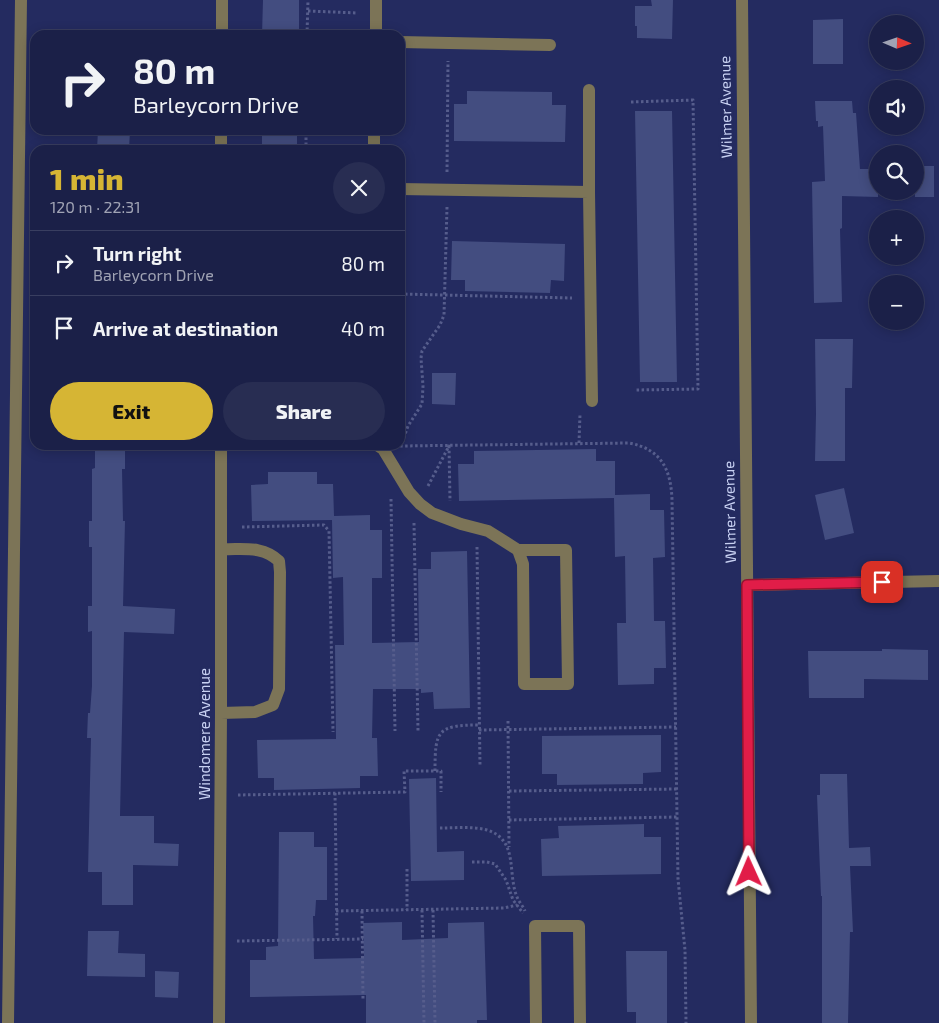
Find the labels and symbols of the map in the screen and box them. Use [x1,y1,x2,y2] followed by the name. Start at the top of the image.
[869,15,924,70] north arrow
[715,56,735,158] street label: Wilmer Avenue
[719,461,739,563] street label: Wilmer Avenue
[861,561,903,603] pin
[195,668,213,800] street label: Windomere Avenue
[722,845,774,897] position arrow

